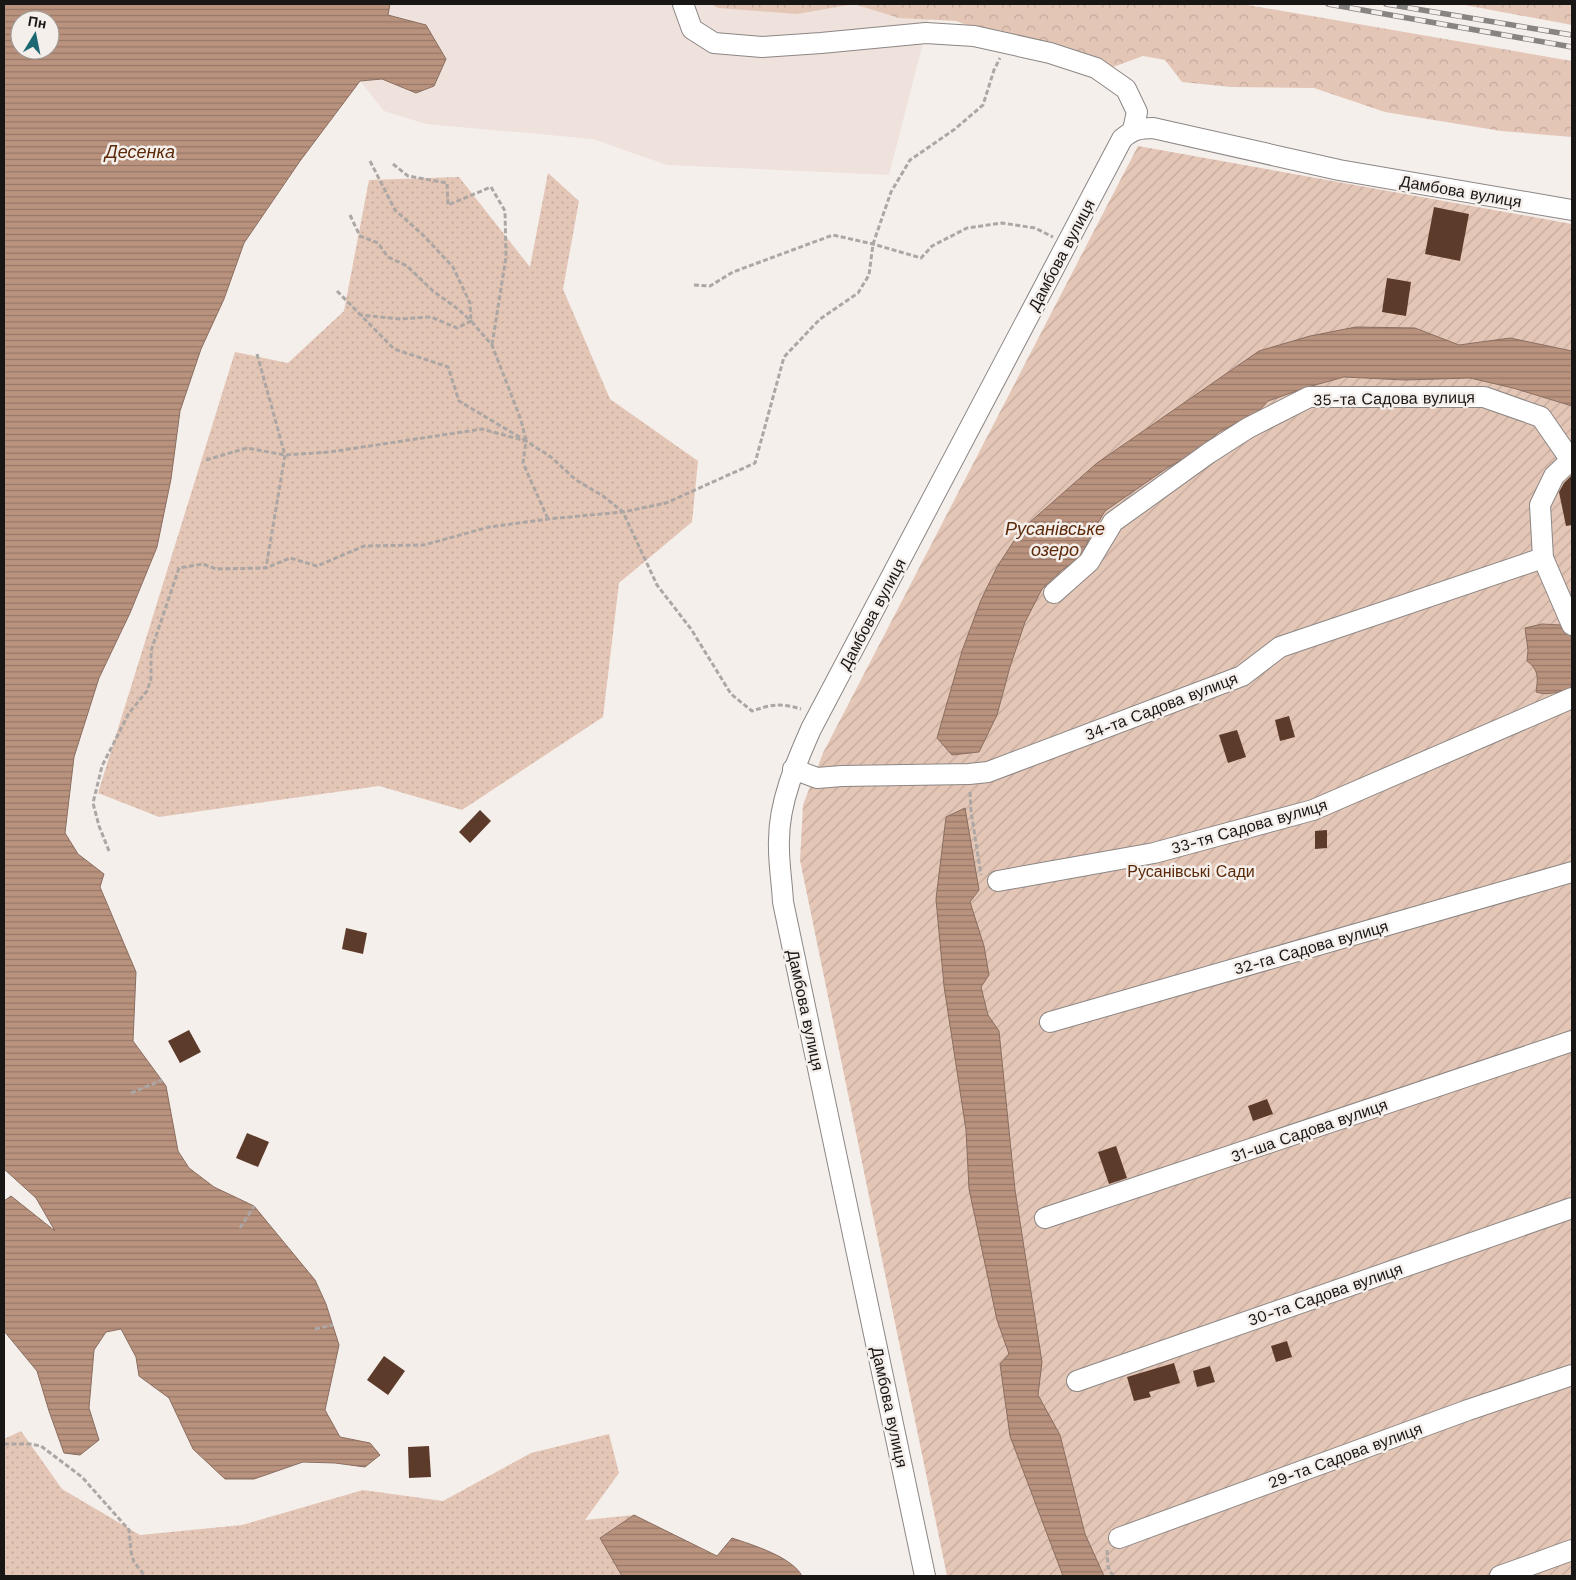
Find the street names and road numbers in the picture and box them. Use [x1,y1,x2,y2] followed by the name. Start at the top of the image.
[1399,171,1523,212] street label: Дамбова вулиця
[1024,196,1099,314] street label: Дамбова вулиця
[1313,388,1475,409] street label: 35-та Садова вулиця
[835,555,910,673] street label: Дамбова вулиця
[1082,669,1240,744] street label: 34-та Садова вулиця
[1169,795,1329,858] street label: 33-тя Садова вулиця
[1232,916,1391,979] street label: 32-га Садова вулиця
[783,948,828,1072] street label: Дамбова вулиця
[1228,1095,1390,1166] street label: 31-ша Садова вулиця
[1245,1259,1405,1330] street label: 30-та Садова вулиця
[867,1345,912,1469] street label: Дамбова вулиця
[1266,1419,1425,1492] street label: 29-та Садова вулиця

